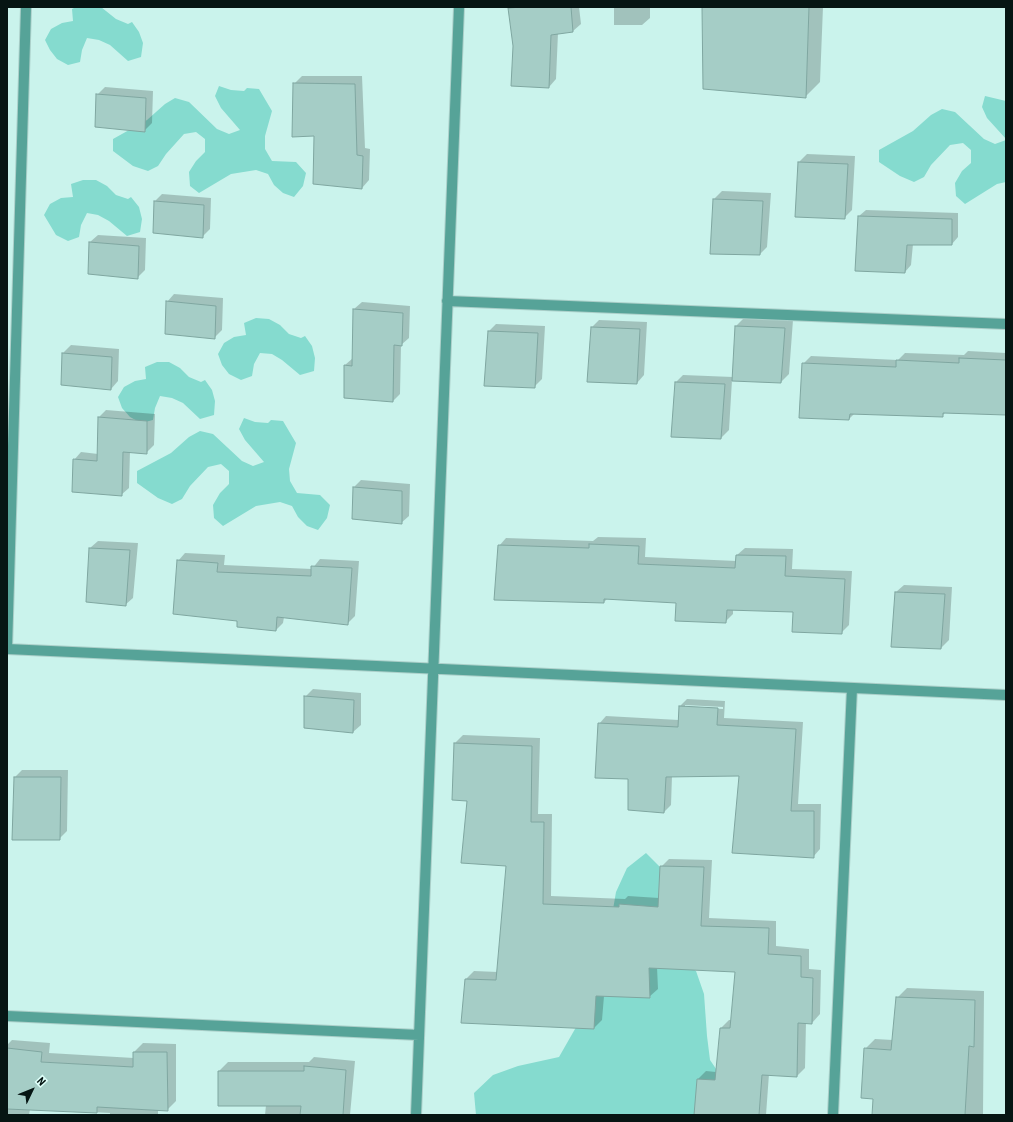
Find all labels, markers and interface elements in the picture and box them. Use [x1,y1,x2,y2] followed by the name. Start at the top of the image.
[12,1070,52,1110] north arrow
[34,1075,48,1088] text: N

